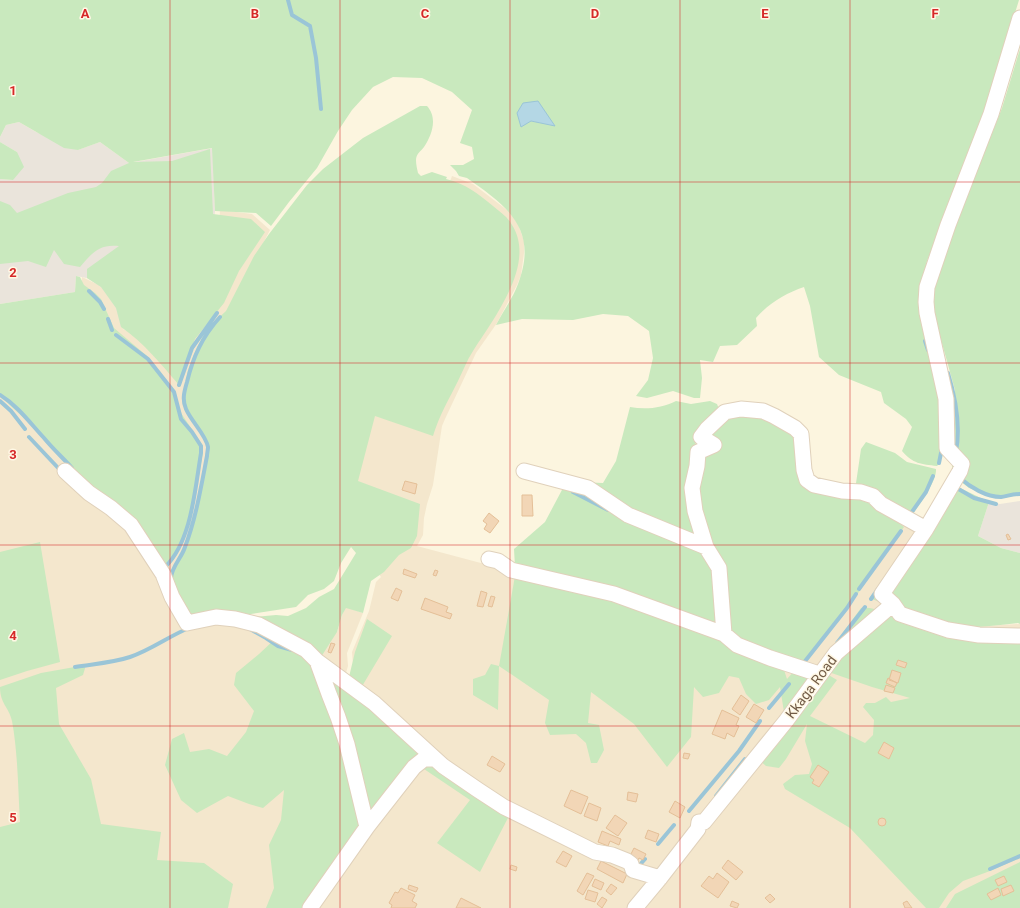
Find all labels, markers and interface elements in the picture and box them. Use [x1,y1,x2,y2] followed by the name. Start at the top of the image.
[81,6,90,21] text: A
[251,6,259,21] text: B
[421,6,430,21] text: C
[591,6,599,21] text: D
[761,6,769,21] text: E
[931,6,939,21] text: F
[9,83,17,98] text: 1
[9,265,17,280] text: 2
[9,447,17,462] text: 3
[9,628,17,643] text: 4
[782,652,840,722] street label: Kkaga Road
[9,810,17,825] text: 5

